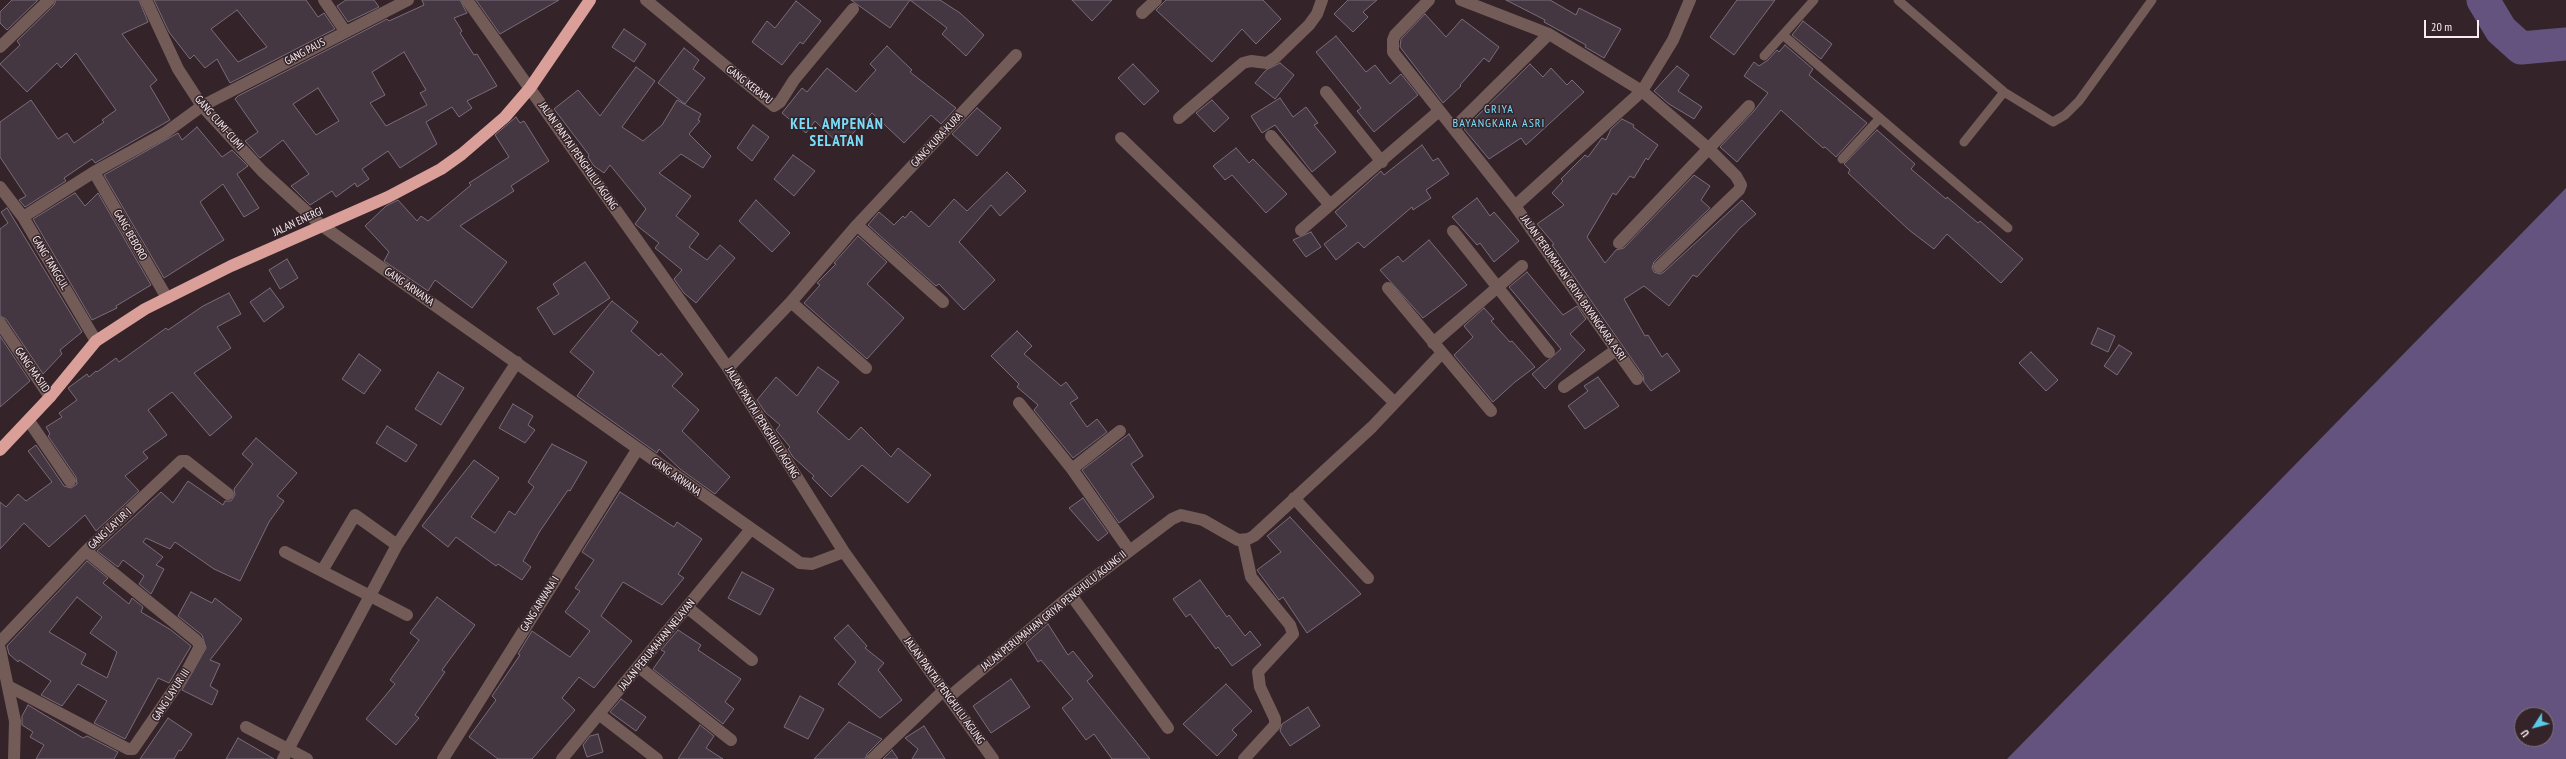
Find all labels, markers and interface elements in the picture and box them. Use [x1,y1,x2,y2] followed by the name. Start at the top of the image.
[2426,12,2481,38] scale bar
[2431,19,2452,34] text: 20 m
[282,36,328,68] street label: GANG PAUS
[723,63,775,107] street label: GANG KERAPU
[192,93,246,153] street label: GANG CUMI-CUMI
[536,100,620,212] street label: JALAN PANTAI PENGHULU AGUNG
[1453,103,1545,131] district label: GRIYA BAYANGKARA ASRI
[908,110,966,170] street label: GANG KURA-KURA
[790,116,884,151] district label: KEL. AMPENAN SELATAN
[271,205,325,239] street label: JALAN ENERGI
[110,207,150,263] street label: GANG BEBORO
[1518,213,1628,363] street label: JALAN PERUMAHAN GRIYA BAYANGKARA ASRI
[29,234,71,292] street label: GANG TANGGUL
[382,265,436,309] street label: GANG ARWANA
[12,345,52,395] street label: GANG MASJID
[722,365,802,481] street label: JALAN PANTAI PENGHULU AGUNG
[649,455,703,499] street label: GANG ARWANA
[86,506,134,552] street label: GANG LAYUR I
[979,548,1129,674] street label: JALAN PERUMAHAN GRIYA PENGHULU AGUNG II
[518,574,562,634] street label: GANG ARWANA I
[616,597,698,693] street label: JALAN PERUMAHAN NELAYAN
[901,635,987,747] street label: JALAN PANTAI PENGHULU AGUNG
[149,666,193,724] street label: GANG LAYUR III
[2514,707,2554,747] north arrow
[2518,727,2532,740] text: U

